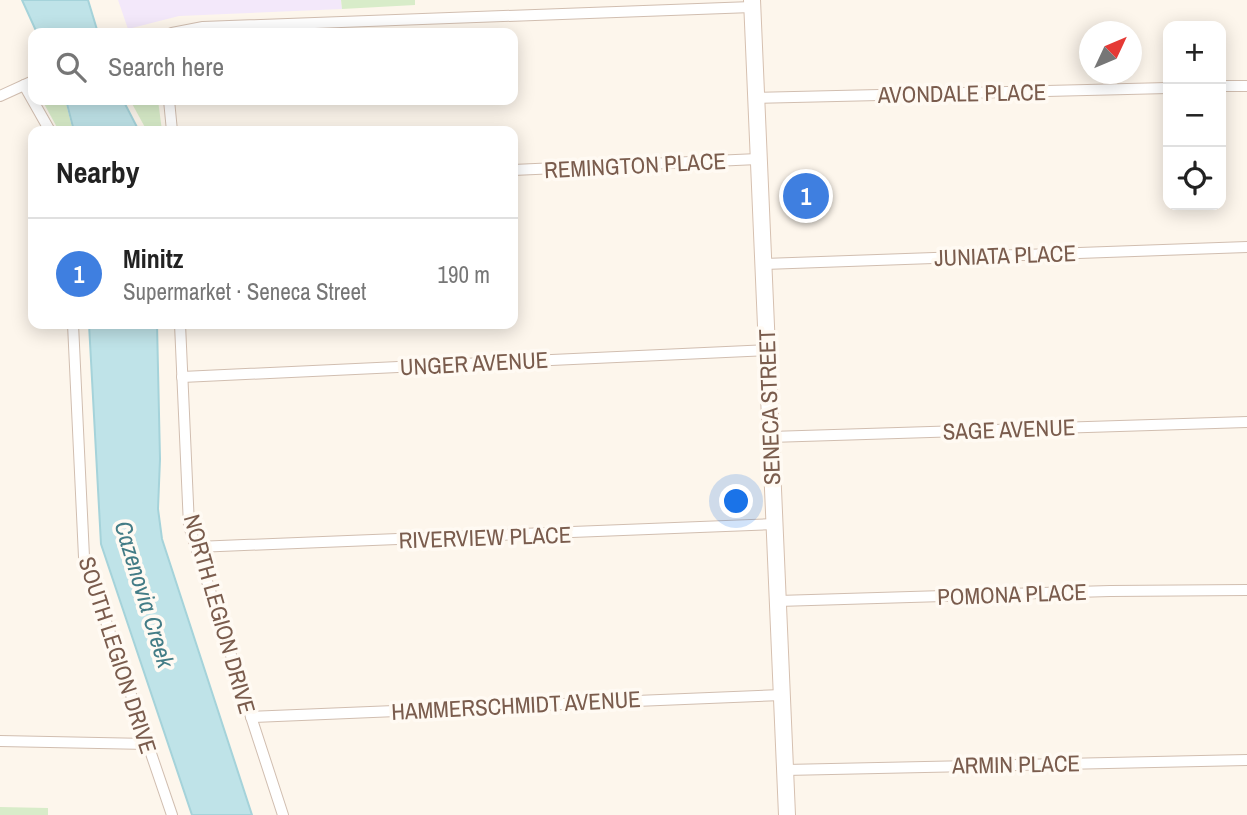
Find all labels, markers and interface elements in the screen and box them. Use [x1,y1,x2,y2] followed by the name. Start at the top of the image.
[1079,21,1142,84] north arrow
[1163,21,1226,210] map controls
[1163,21,1226,84] button: +
[28,28,518,105] search box
[52,48,90,86] icon: search
[108,49,224,84] text: Search here
[877,76,1046,110] street label: AVONDALE PLACE
[1163,84,1226,147] button: −
[543,145,727,185] street label: REMINGTON PLACE
[1163,147,1226,210] button: locate
[56,152,139,192] text: Nearby
[783,170,829,222] pin: 1
[934,237,1076,273] street label: JUNIATA PLACE
[123,241,183,276] text: Minitz
[74,259,84,290] text: 1
[438,259,490,290] text: 190 m
[123,276,366,307] text: Supermarket · Seneca Street
[751,328,787,486] street label: SENECA STREET
[399,344,549,382] street label: UNGER AVENUE
[942,411,1076,447] street label: SAGE AVENUE
[719,484,753,518] your location
[177,511,263,717] street label: NORTH LEGION DRIVE
[107,517,183,672] water label: Cazenovia Creek
[398,518,572,556] street label: RIVERVIEW PLACE
[72,553,164,757] street label: SOUTH LEGION DRIVE
[937,576,1087,612] street label: POMONA PLACE
[390,683,642,727] street label: HAMMERSCHMIDT AVENUE
[951,747,1080,781] street label: ARMIN PLACE

